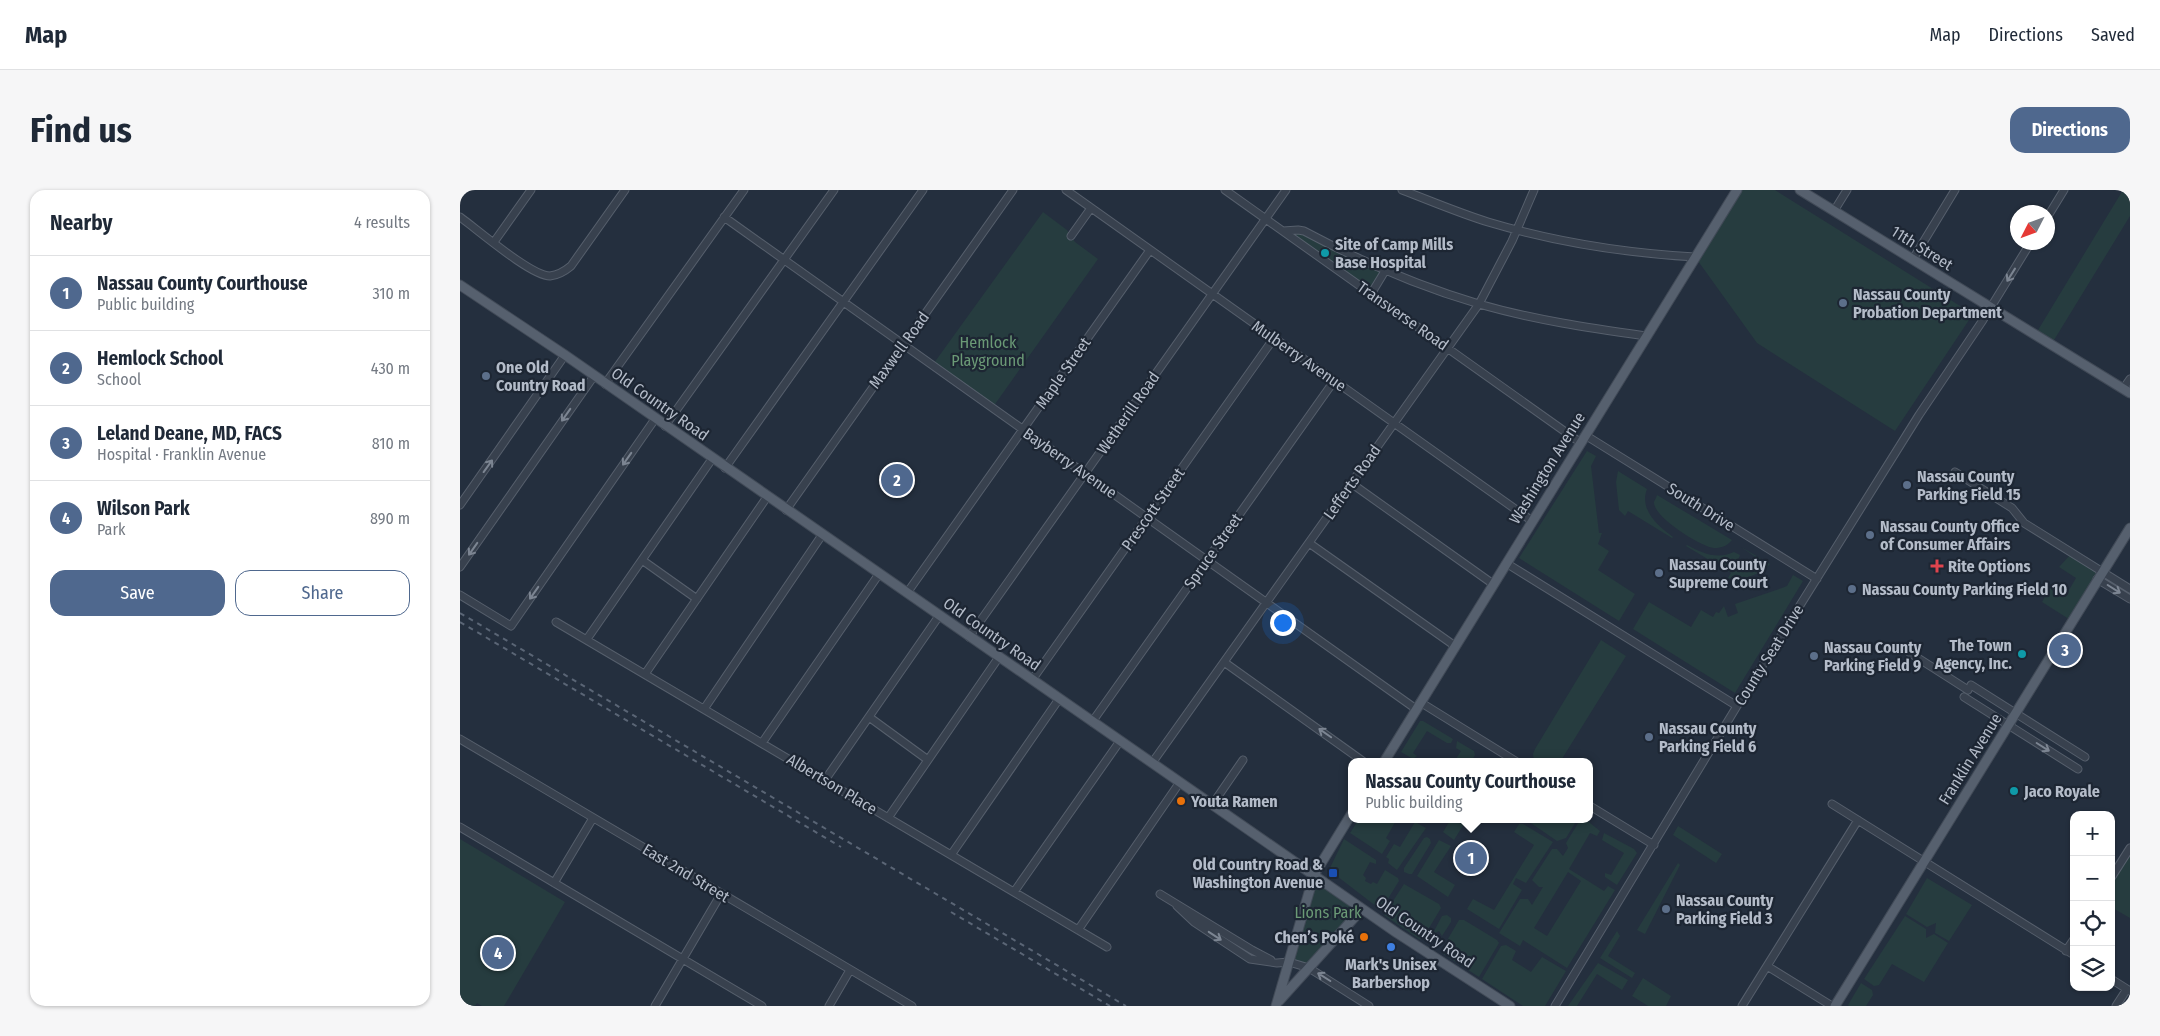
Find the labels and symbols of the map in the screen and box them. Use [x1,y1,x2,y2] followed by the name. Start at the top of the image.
[2010,205,2055,250] north arrow
[1888,222,1957,275] street label: 11th Street
[1335,235,1453,272] place label: Site of Camp Mills Base Hospital
[1319,247,1331,259] marker: Site of Camp Mills Base Hospital
[2006,268,2016,282] one-way arrow
[1354,278,1452,354] street label: Transverse Road
[1853,285,2002,322] place label: Nassau County Probation Department
[1837,297,1849,309] marker: Nassau County Probation Department
[865,308,933,392] street label: Maxwell Road
[1248,317,1350,396] street label: Mulberry Avenue
[951,333,1025,370] park label: Hemlock Playground
[1031,333,1095,412] street label: Maple Street
[496,358,586,395] place label: One Old Country Road
[608,363,712,445] street label: Old Country Road
[1093,368,1163,458] street label: Wetherill Road
[480,370,492,382] marker: One Old Country Road
[561,408,571,422] one-way arrow
[1505,409,1589,527] street label: Washington Avenue
[1019,424,1121,502] street label: Bayberry Avenue
[1319,441,1385,523] street label: Lefferts Road
[622,452,632,466] one-way arrow
[483,459,493,473] one-way arrow
[881,461,913,499] pin: 2
[1118,463,1189,554] street label: Prescott Street
[1917,467,2021,504] place label: Nassau County Parking Field 15
[1664,479,1738,535] street label: South Drive
[1901,479,1913,491] marker: Nassau County Parking Field 15
[1180,509,1246,592] street label: Spruce Street
[1880,517,2020,554] place label: Nassau County Office of Consumer Affairs
[1864,529,1876,541] marker: Nassau County Office of Consumer Affairs
[468,541,478,555] one-way arrow
[1669,555,1768,592] place label: Nassau County Supreme Court
[1948,557,2030,576] place label: Rite Options
[1930,559,1944,573] marker: Rite Options
[1653,567,1665,579] marker: Nassau County Supreme Court
[1862,580,2067,599] place label: Nassau County Parking Field 10
[1846,583,1858,595] marker: Nassau County Parking Field 10
[529,585,539,599] one-way arrow
[2106,585,2120,595] one-way arrow
[940,593,1044,675] street label: Old Country Road
[1730,601,1808,709] street label: County Seat Drive
[1270,610,1296,636] your location
[2049,631,2081,669] pin: 3
[1934,636,2012,673] place label: The Town Agency, Inc.
[1824,638,1922,675] place label: Nassau County Parking Field 9
[2016,648,2028,660] marker: The Town Agency, Inc.
[1808,650,1820,662] marker: Nassau County Parking Field 9
[1934,710,2006,808] street label: Franklin Avenue
[1659,719,1757,756] place label: Nassau County Parking Field 6
[1319,728,1332,739] one-way arrow
[1643,731,1655,743] marker: Nassau County Parking Field 6
[2036,742,2050,752] one-way arrow
[783,750,881,818] street label: Albertson Place
[2023,782,2100,801] place label: Jaco Royale
[2008,785,2020,797] marker: Jaco Royale
[1190,792,1278,811] place label: Youta Ramen
[1175,795,1187,807] marker: Youta Ramen
[1455,839,1487,877] pin: 1
[639,840,734,907] street label: East 2nd Street
[1193,855,1323,892] place label: Old Country Road & Washington Avenue
[1327,867,1339,879] marker: Old Country Road & Washington Avenue
[1676,891,1774,928] place label: Nassau County Parking Field 3
[1372,892,1478,972] street label: Old Country Road
[1295,903,1362,922] park label: Lions Park
[1660,903,1672,915] marker: Nassau County Parking Field 3
[1274,928,1354,947] place label: Chen’s Poké
[1207,931,1221,941] one-way arrow
[1358,931,1370,943] marker: Chen’s Poké
[482,934,514,972] pin: 4
[1385,941,1397,953] marker: Mark's Unisex Barbershop
[1345,955,1437,992] place label: Mark's Unisex Barbershop
[1317,972,1331,983] one-way arrow

